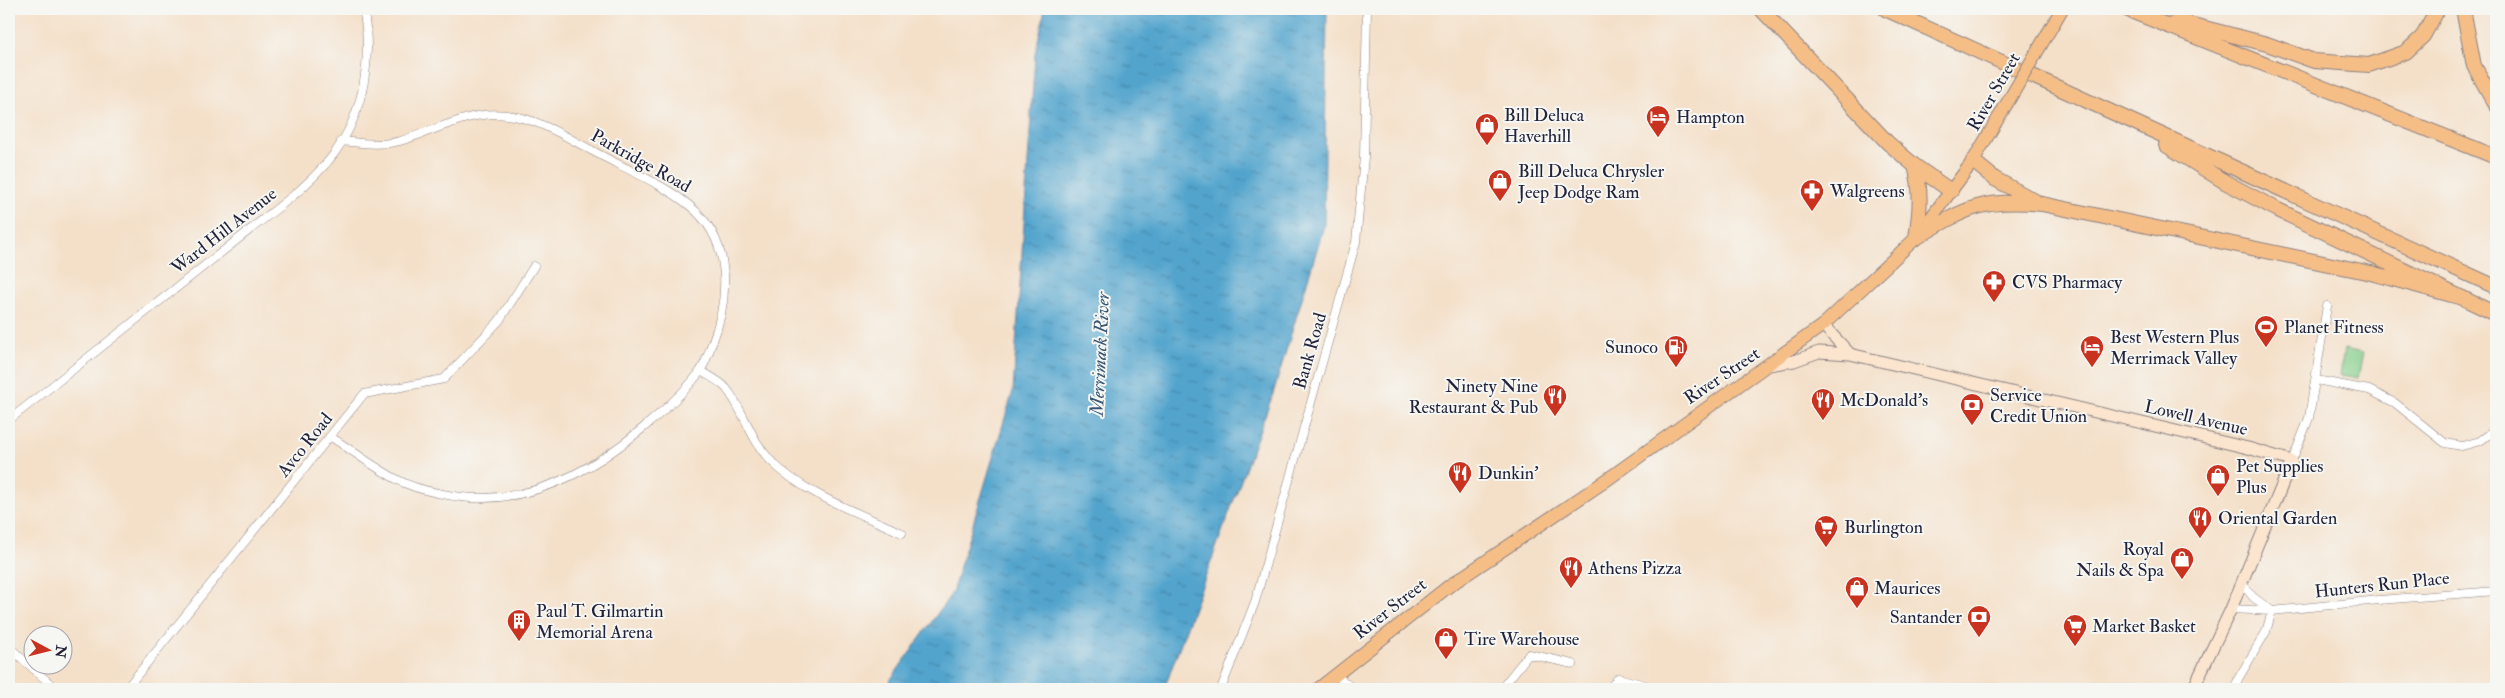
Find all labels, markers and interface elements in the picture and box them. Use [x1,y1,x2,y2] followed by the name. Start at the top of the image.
[1962,49,2026,135] street label: River Street
[1504,104,1585,148] place label: Bill Deluca Haverhill
[1645,104,1671,138] hotel icon: Hampton
[1676,106,1745,129] place label: Hampton
[1474,112,1500,146] shop icon: Bill Deluca Haverhill
[587,124,695,198] street label: Parkridge Road
[1517,160,1664,204] place label: Bill Deluca Chrysler Jeep Dodge Ram
[1487,168,1513,202] shop icon: Bill Deluca Chrysler Jeep Dodge Ram
[1799,178,1825,212] pharmacy icon: Walgreens
[1829,180,1905,203] place label: Walgreens
[166,182,282,280] street label: Ward Hill Avenue
[1981,269,2007,303] pharmacy icon: CVS Pharmacy
[2012,271,2123,294] place label: CVS Pharmacy
[1085,290,1115,418] water label: Merrimack River
[1288,310,1332,392] street label: Bank Road
[2253,314,2279,348] sports icon: Planet Fitness
[2284,316,2384,339] place label: Planet Fitness
[2110,326,2239,370] place label: Best Western Plus Merrimack Valley
[1663,334,1689,368] fuel station icon: Sunoco
[2079,334,2105,368] hotel icon: Best Western Plus Merrimack Valley
[1605,336,1658,359] place label: Sunoco
[1680,342,1764,410] street label: River Street
[1409,375,1538,419] place label: Ninety Nine Restaurant & Pub
[1542,383,1568,417] restaurant icon: Ninety Nine Restaurant & Pub
[1990,384,2087,428] place label: Service Credit Union
[1810,387,1836,421] restaurant icon: McDonald's
[1840,389,1928,412] place label: McDonald's
[1959,392,1985,426] bank icon: Service Credit Union
[2142,395,2250,441] street label: Lowell Avenue
[272,408,338,482] street label: Avco Road
[2236,455,2324,499] place label: Pet Supplies Plus
[1447,460,1473,494] restaurant icon: Dunkin'
[1478,462,1539,485] place label: Dunkin'
[2205,463,2231,497] shop icon: Pet Supplies Plus
[2187,505,2213,539] restaurant icon: Oriental Garden
[2218,507,2337,530] place label: Oriental Garden
[1813,514,1839,548] supermarket icon: Burlington
[1844,516,1923,539] place label: Burlington
[2076,538,2165,582] place label: Royal Nails & Spa
[2169,546,2195,580] shop icon: Royal Nails & Spa
[1558,555,1584,589] restaurant icon: Athens Pizza
[1587,557,1682,580] place label: Athens Pizza
[2313,566,2451,604] street label: Hunters Run Place
[1349,573,1431,645] street label: River Street
[1844,575,1870,609] shop icon: Maurices
[1874,577,1940,600] place label: Maurices
[536,600,664,644] place label: Paul T. Gilmartin Memorial Arena
[1966,604,1992,638] bank icon: Santander
[1890,606,1962,629] place label: Santander
[506,608,532,642] building icon: Paul T. Gilmartin Memorial Arena
[2062,613,2088,647] supermarket icon: Market Basket
[2092,615,2196,638] place label: Market Basket
[22,626,72,676] north arrow
[1433,626,1459,660] shop icon: Tire Warehouse
[1464,628,1580,651] place label: Tire Warehouse
[51,643,70,659] text: N

